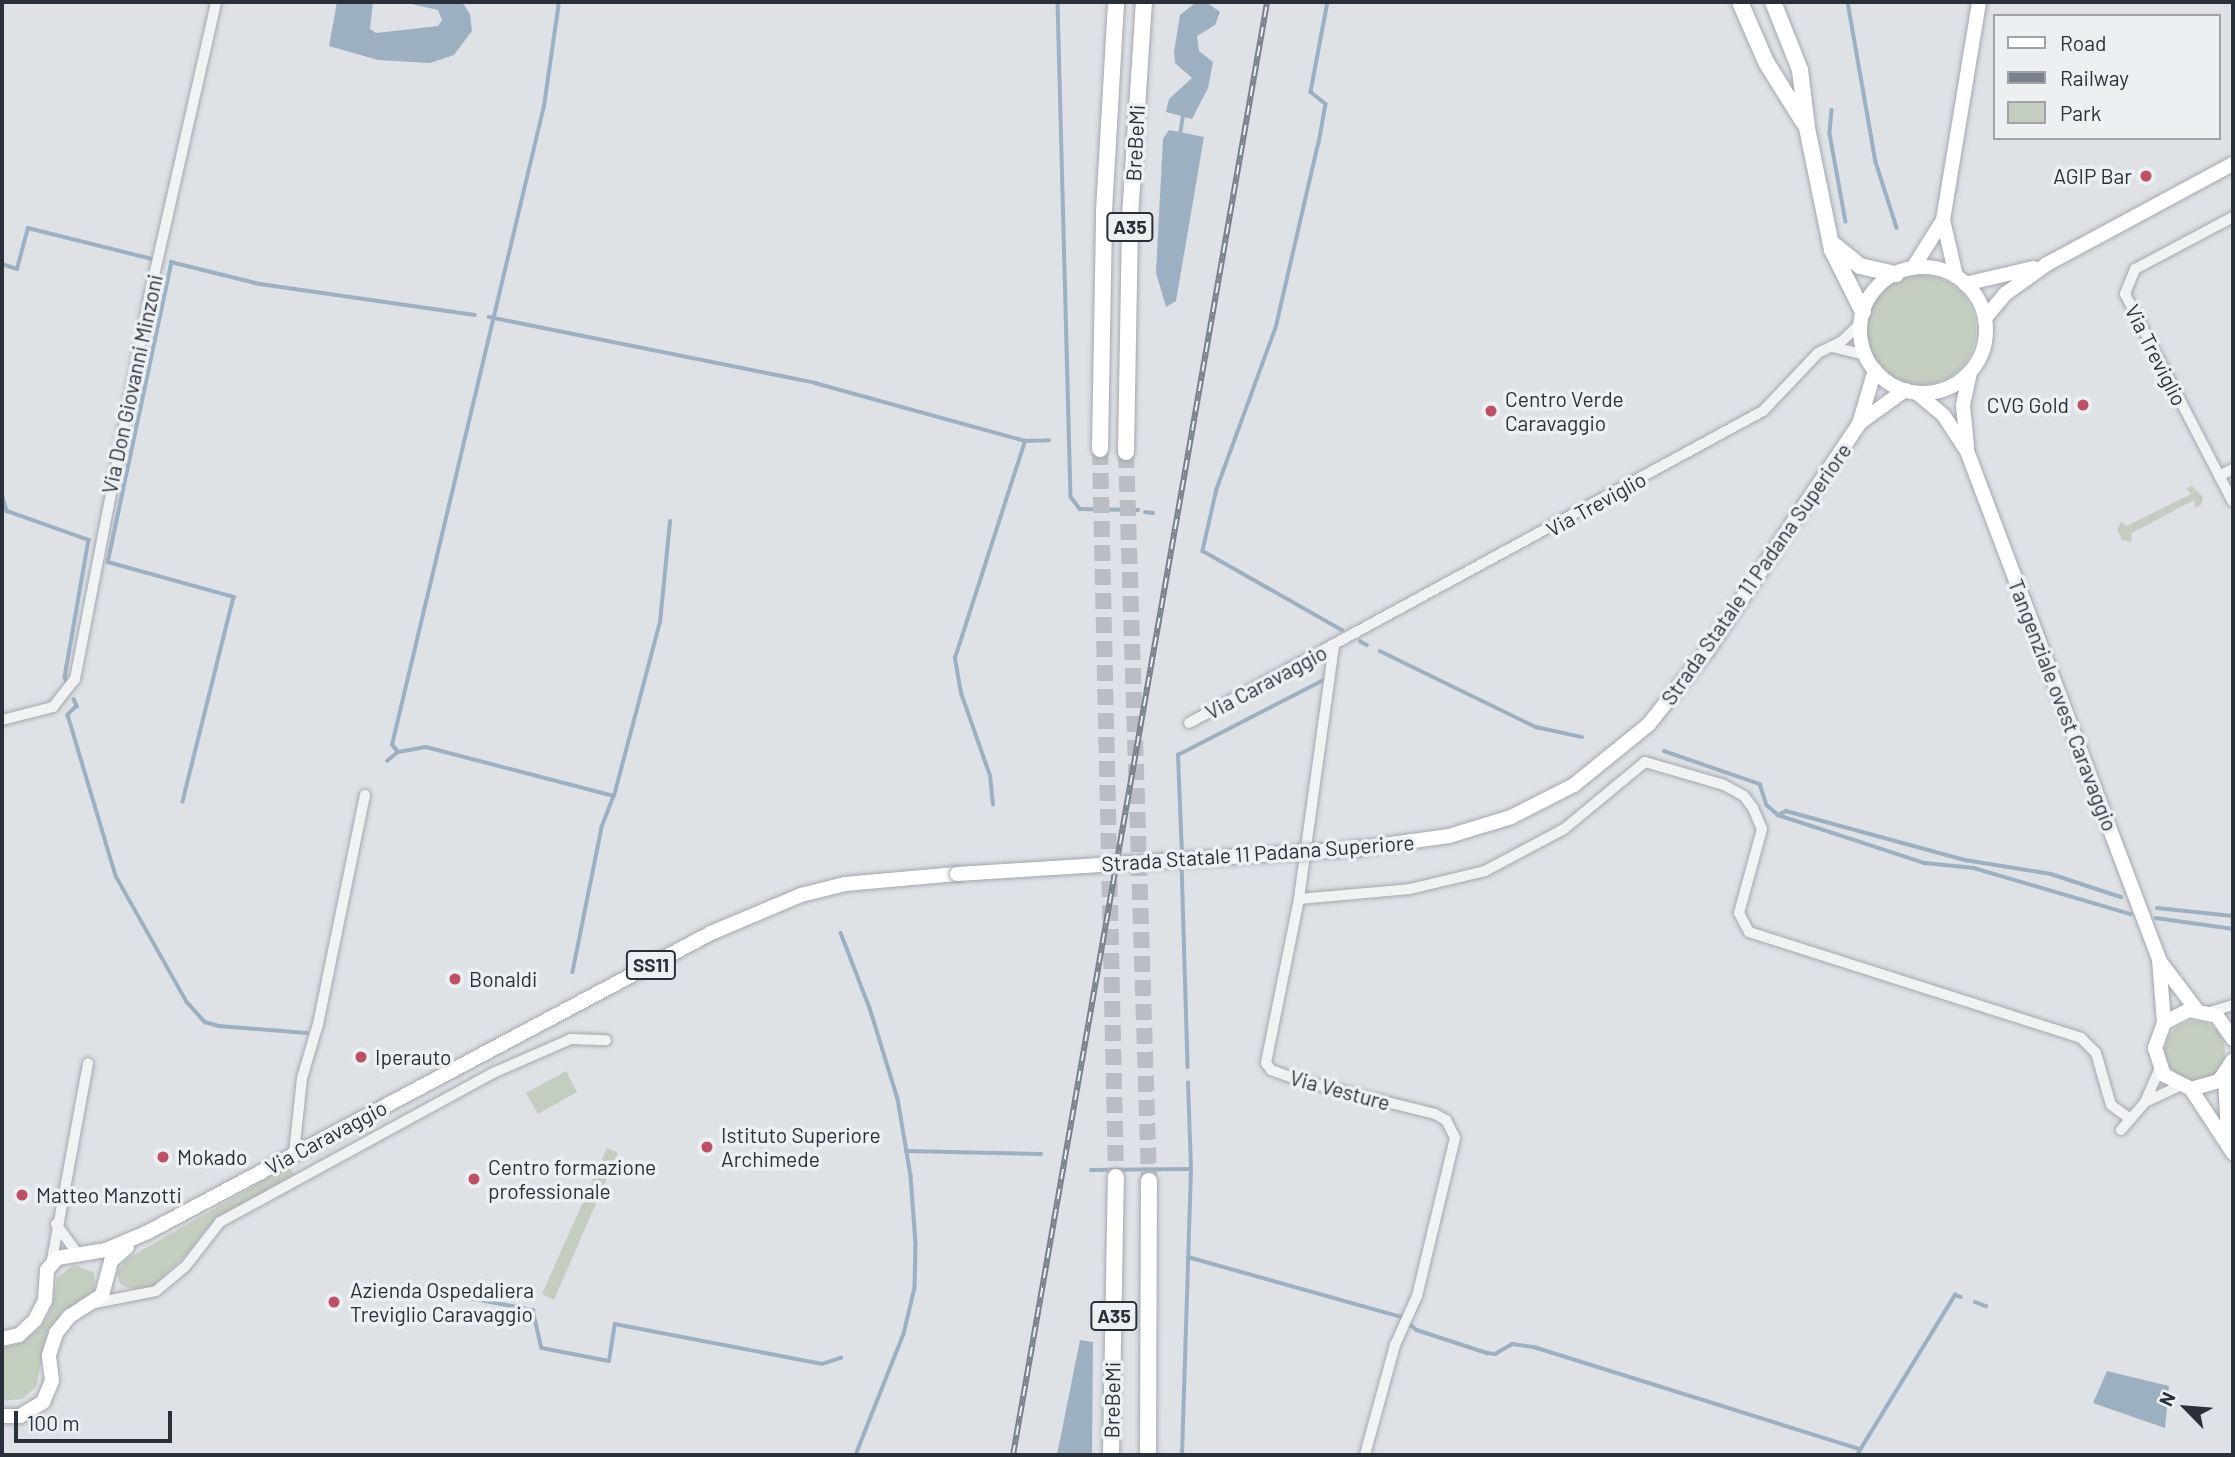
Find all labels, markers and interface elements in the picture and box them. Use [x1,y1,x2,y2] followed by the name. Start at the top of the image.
[1994,14,2221,140] legend
[2060,30,2106,55] text: Road
[2060,65,2129,90] text: Railway
[2060,100,2101,125] text: Park
[1120,104,1150,182] street label: BreBeMi
[2053,163,2132,189] place label: AGIP Bar
[2138,168,2154,184] marker: AGIP Bar
[1106,212,1154,243] road number: A35
[96,272,168,496] street label: Via Don Giovanni Minzoni
[2120,300,2192,410] street label: Via Treviglio
[1505,386,1624,436] place label: Centro Verde Caravaggio
[1987,392,2069,418] place label: CVG Gold
[2075,397,2091,413] marker: CVG Gold
[1483,403,1499,419] marker: Centro Verde Caravaggio
[1656,438,1856,710] street label: Strada Statale 11 Padana Superiore
[1542,466,1650,542] street label: Via Treviglio
[2003,575,2123,835] street label: Tangenziale ovest Caravaggio
[1201,639,1331,725] street label: Via Caravaggio
[1101,829,1415,877] street label: Strada Statale 11 Padana Superiore
[625,950,677,981] road number: SS11
[469,966,537,992] place label: Bonaldi
[447,971,463,987] marker: Bonaldi
[375,1044,451,1070] place label: Iperauto
[353,1049,369,1065] marker: Iperauto
[1287,1065,1393,1115] street label: Via Vesture
[261,1094,391,1180] street label: Via Caravaggio
[721,1122,881,1172] place label: Istituto Superiore Archimede
[699,1139,715,1155] marker: Istituto Superiore Archimede
[177,1144,247,1170] place label: Mokado
[155,1149,171,1165] marker: Mokado
[488,1154,656,1204] place label: Centro formazione professionale
[466,1171,482,1187] marker: Centro formazione professionale
[36,1182,182,1208] place label: Matteo Manzotti
[14,1187,30,1203] marker: Matteo Manzotti
[350,1277,534,1327] place label: Azienda Ospedaliera Treviglio Caravaggio
[324,1292,344,1312] marker: Azienda Ospedaliera Treviglio Caravaggio
[1090,1300,1138,1332] road number: A35
[1099,1361,1125,1439] street label: BreBeMi
[2151,1373,2221,1443] north arrow
[2153,1388,2180,1410] text: N
[18,1398,175,1442] scale bar
[27,1410,80,1435] text: 100 m

